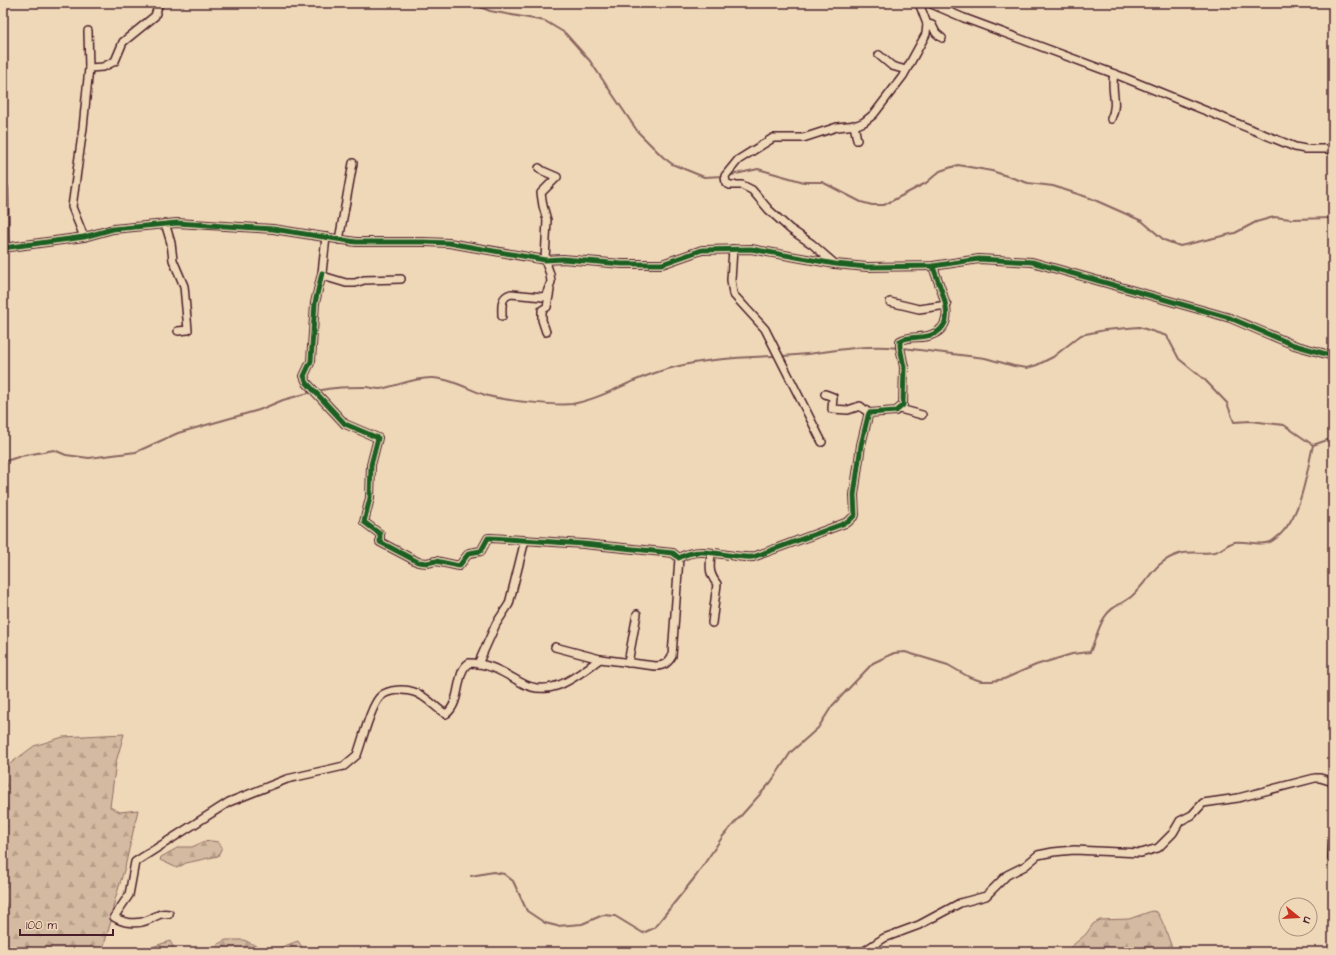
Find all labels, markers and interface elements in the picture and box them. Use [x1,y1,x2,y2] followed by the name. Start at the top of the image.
[1278,897,1318,937] north arrow
[20,911,113,937] scale bar
[1299,914,1315,925] text: U
[26,917,57,934] text: 100 m

